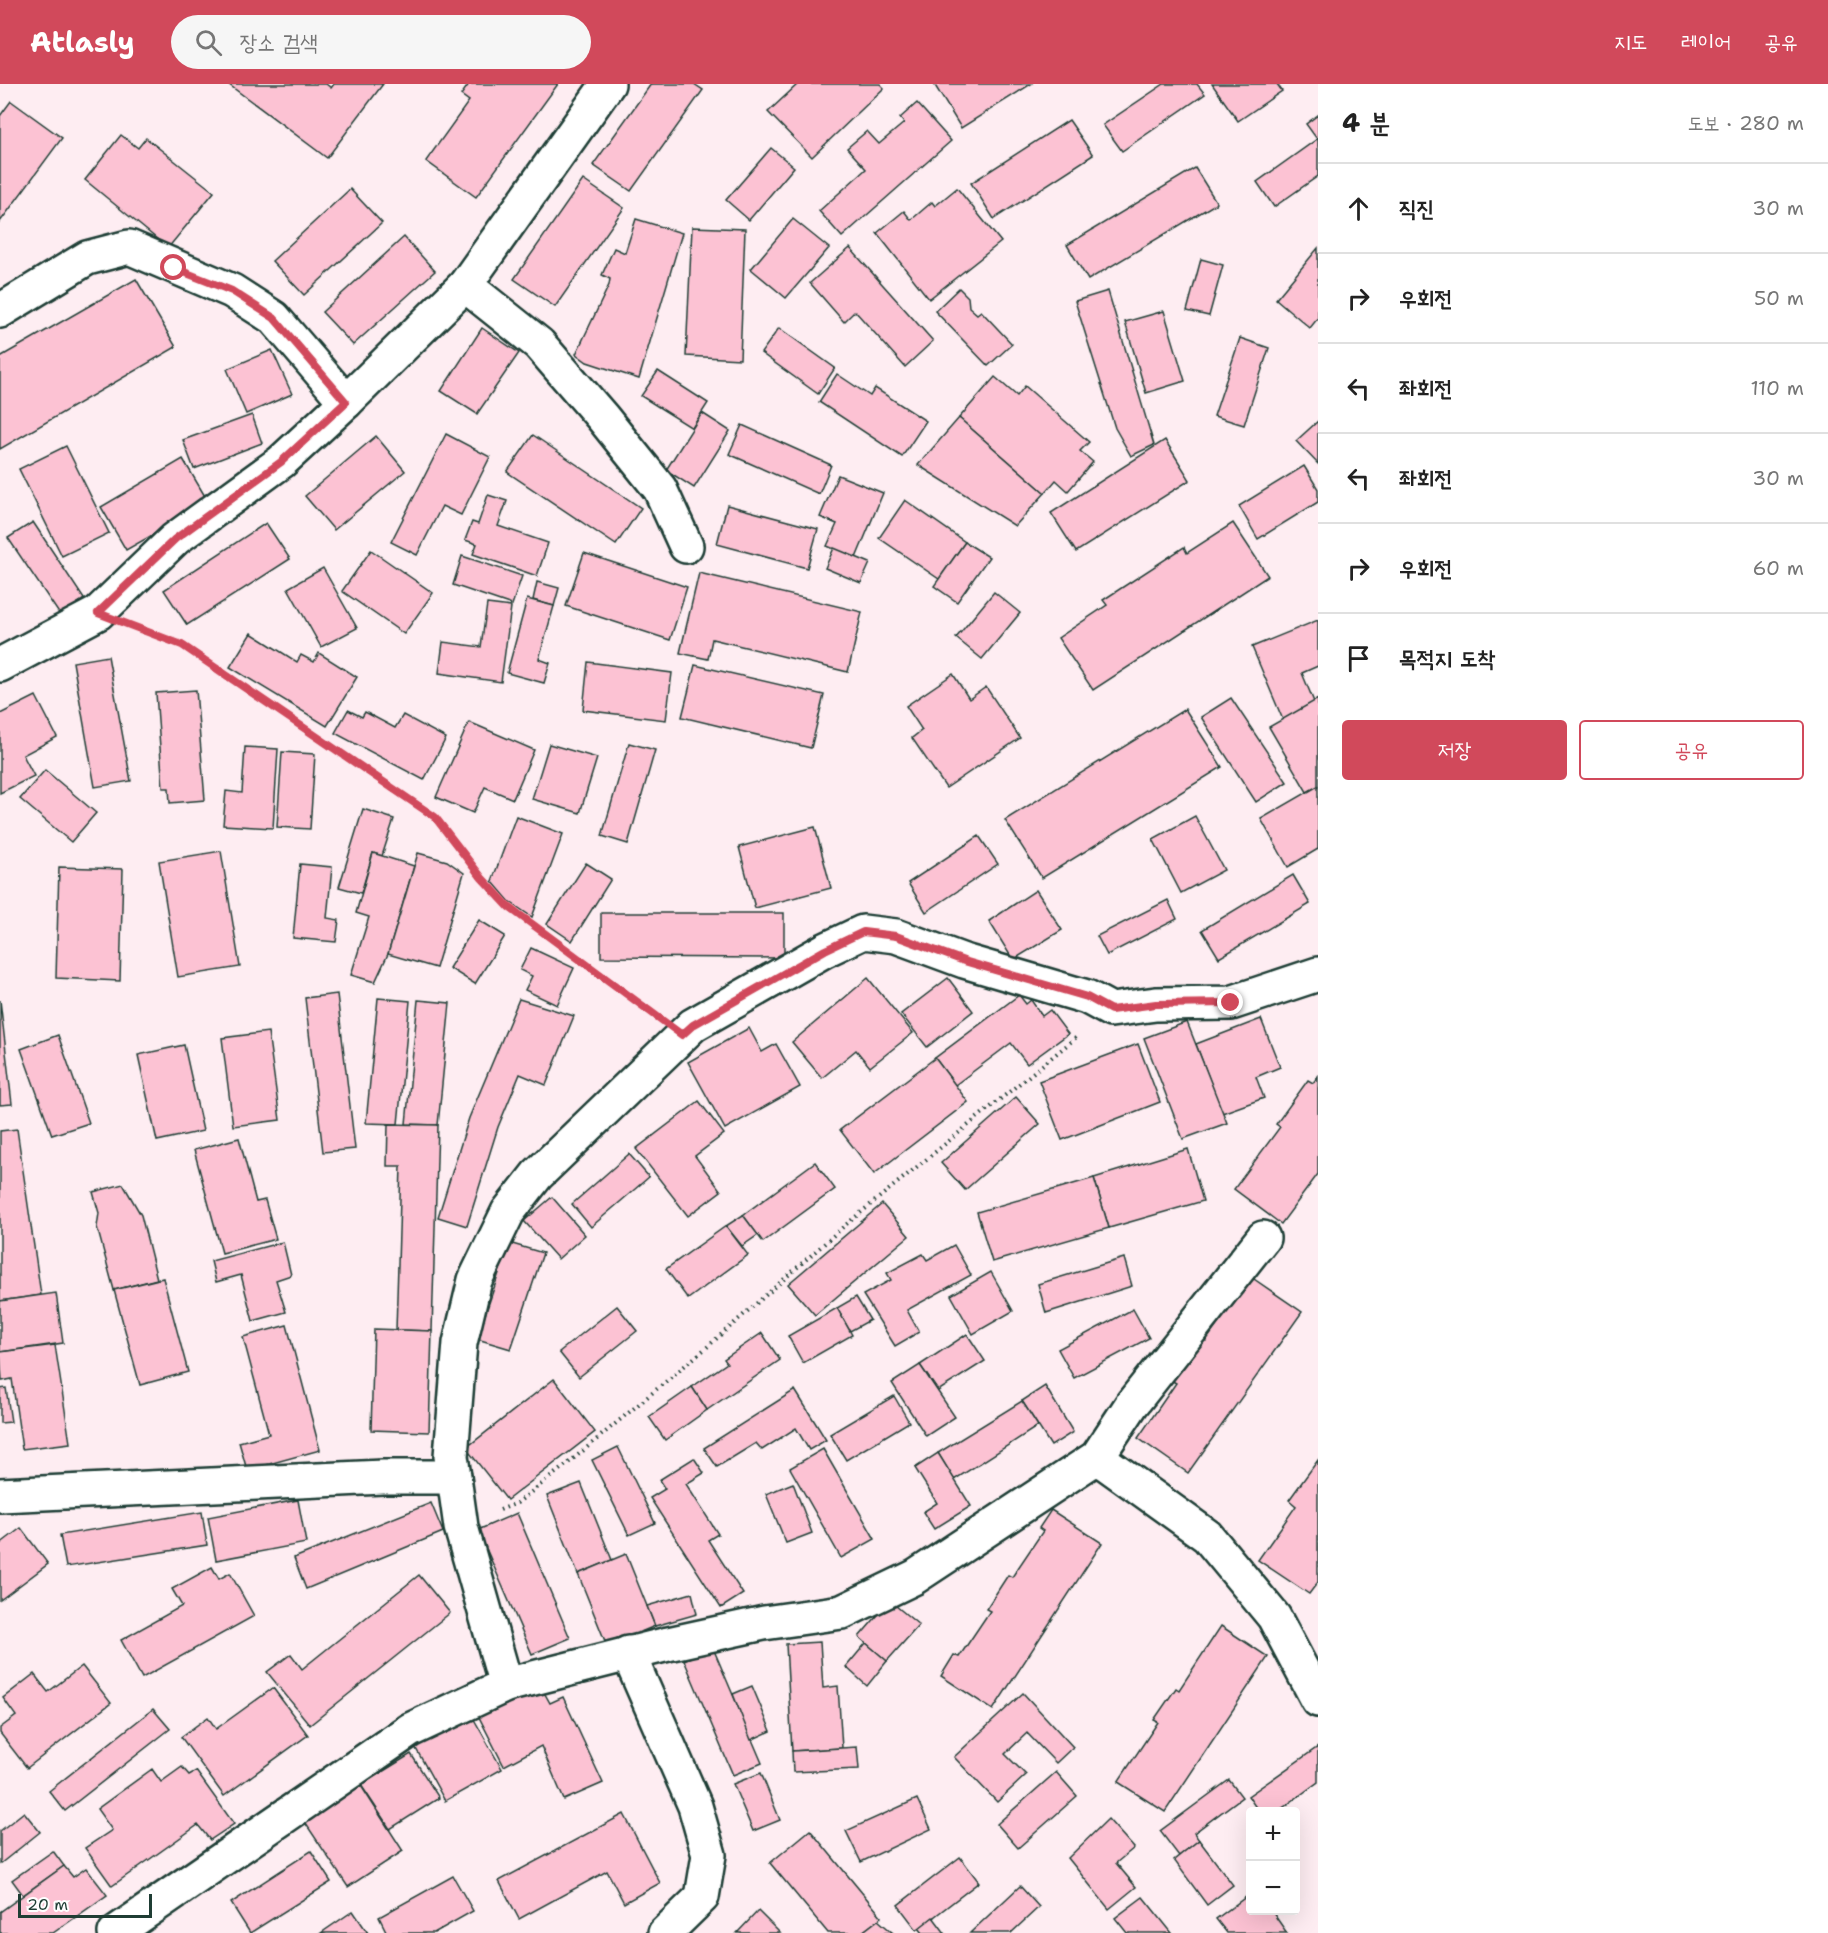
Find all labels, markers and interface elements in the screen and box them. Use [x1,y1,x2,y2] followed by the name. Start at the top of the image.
[171,15,591,69] search box
[30,23,135,61] text: Atlasly
[192,26,225,59] icon: search
[240,28,318,57] text: 장소 검색
[1614,28,1648,56] text: 지도
[1681,28,1731,56] text: 레이어
[1764,28,1798,56] text: 공유
[1342,105,1390,140] text: 4 분
[1688,110,1804,136] text: 도보 · 280 m
[1342,192,1375,225] icon: ahead
[1399,194,1434,223] text: 직진
[1752,195,1804,221] text: 30 m
[160,254,186,280] route start
[1342,282,1375,315] icon: right
[1399,284,1452,313] text: 우회전
[1754,285,1804,311] text: 50 m
[1342,372,1375,405] icon: left
[1399,374,1452,403] text: 좌회전
[1750,375,1804,401] text: 110 m
[1342,462,1375,495] icon: left
[1399,464,1452,493] text: 좌회전
[1752,465,1804,491] text: 30 m
[1342,552,1375,585] icon: right
[1399,554,1452,583] text: 우회전
[1752,555,1804,581] text: 60 m
[1342,642,1375,675] icon: arrive
[1399,644,1495,673] text: 목적지 도착
[1342,720,1567,780] button: 저장
[1579,720,1804,780] button: 공유
[1217,989,1243,1015] route end
[1246,1807,1300,1915] map controls
[1246,1807,1300,1861] button: +
[1246,1861,1300,1915] button: −
[18,1891,152,1918] scale bar
[27,1894,68,1915] text: 20 m

